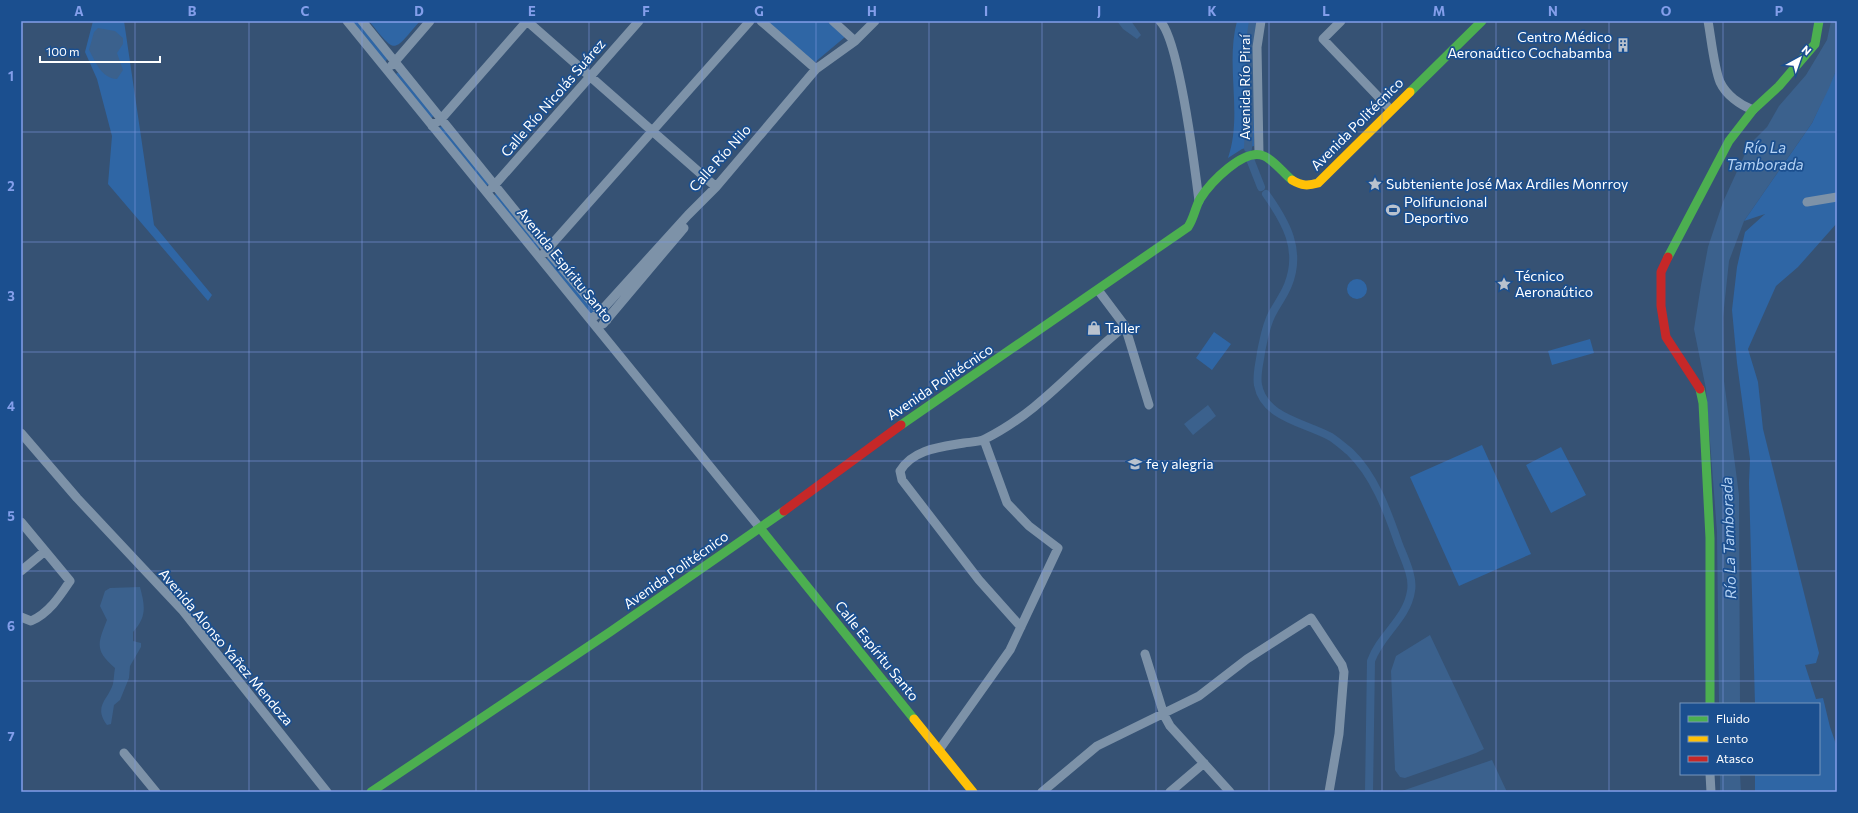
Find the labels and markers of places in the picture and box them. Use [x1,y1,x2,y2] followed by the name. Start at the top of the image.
[1447,28,1612,61] place label: Centro Médico Aeronaútico Cochabamba
[1615,37,1631,53] building icon: Centro Médico Aeronaútico Cochabamba
[1386,175,1628,192] place label: Subteniente José Max Ardiles Monrroy
[1367,176,1383,192] place icon: Subteniente José Max Ardiles Monrroy
[1404,193,1487,226] place label: Polifuncional Deportivo
[1385,202,1401,218] sports icon: Polifuncional Deportivo
[1515,267,1593,300] place label: Técnico Aeronaútico
[1496,276,1512,292] place icon: Técnico Aeronaútico
[1105,319,1141,336] place label: Taller
[1086,320,1102,336] shop icon: Taller
[1146,455,1214,472] place label: fe y alegria
[1127,456,1143,472] school or university icon: fe y alegria

